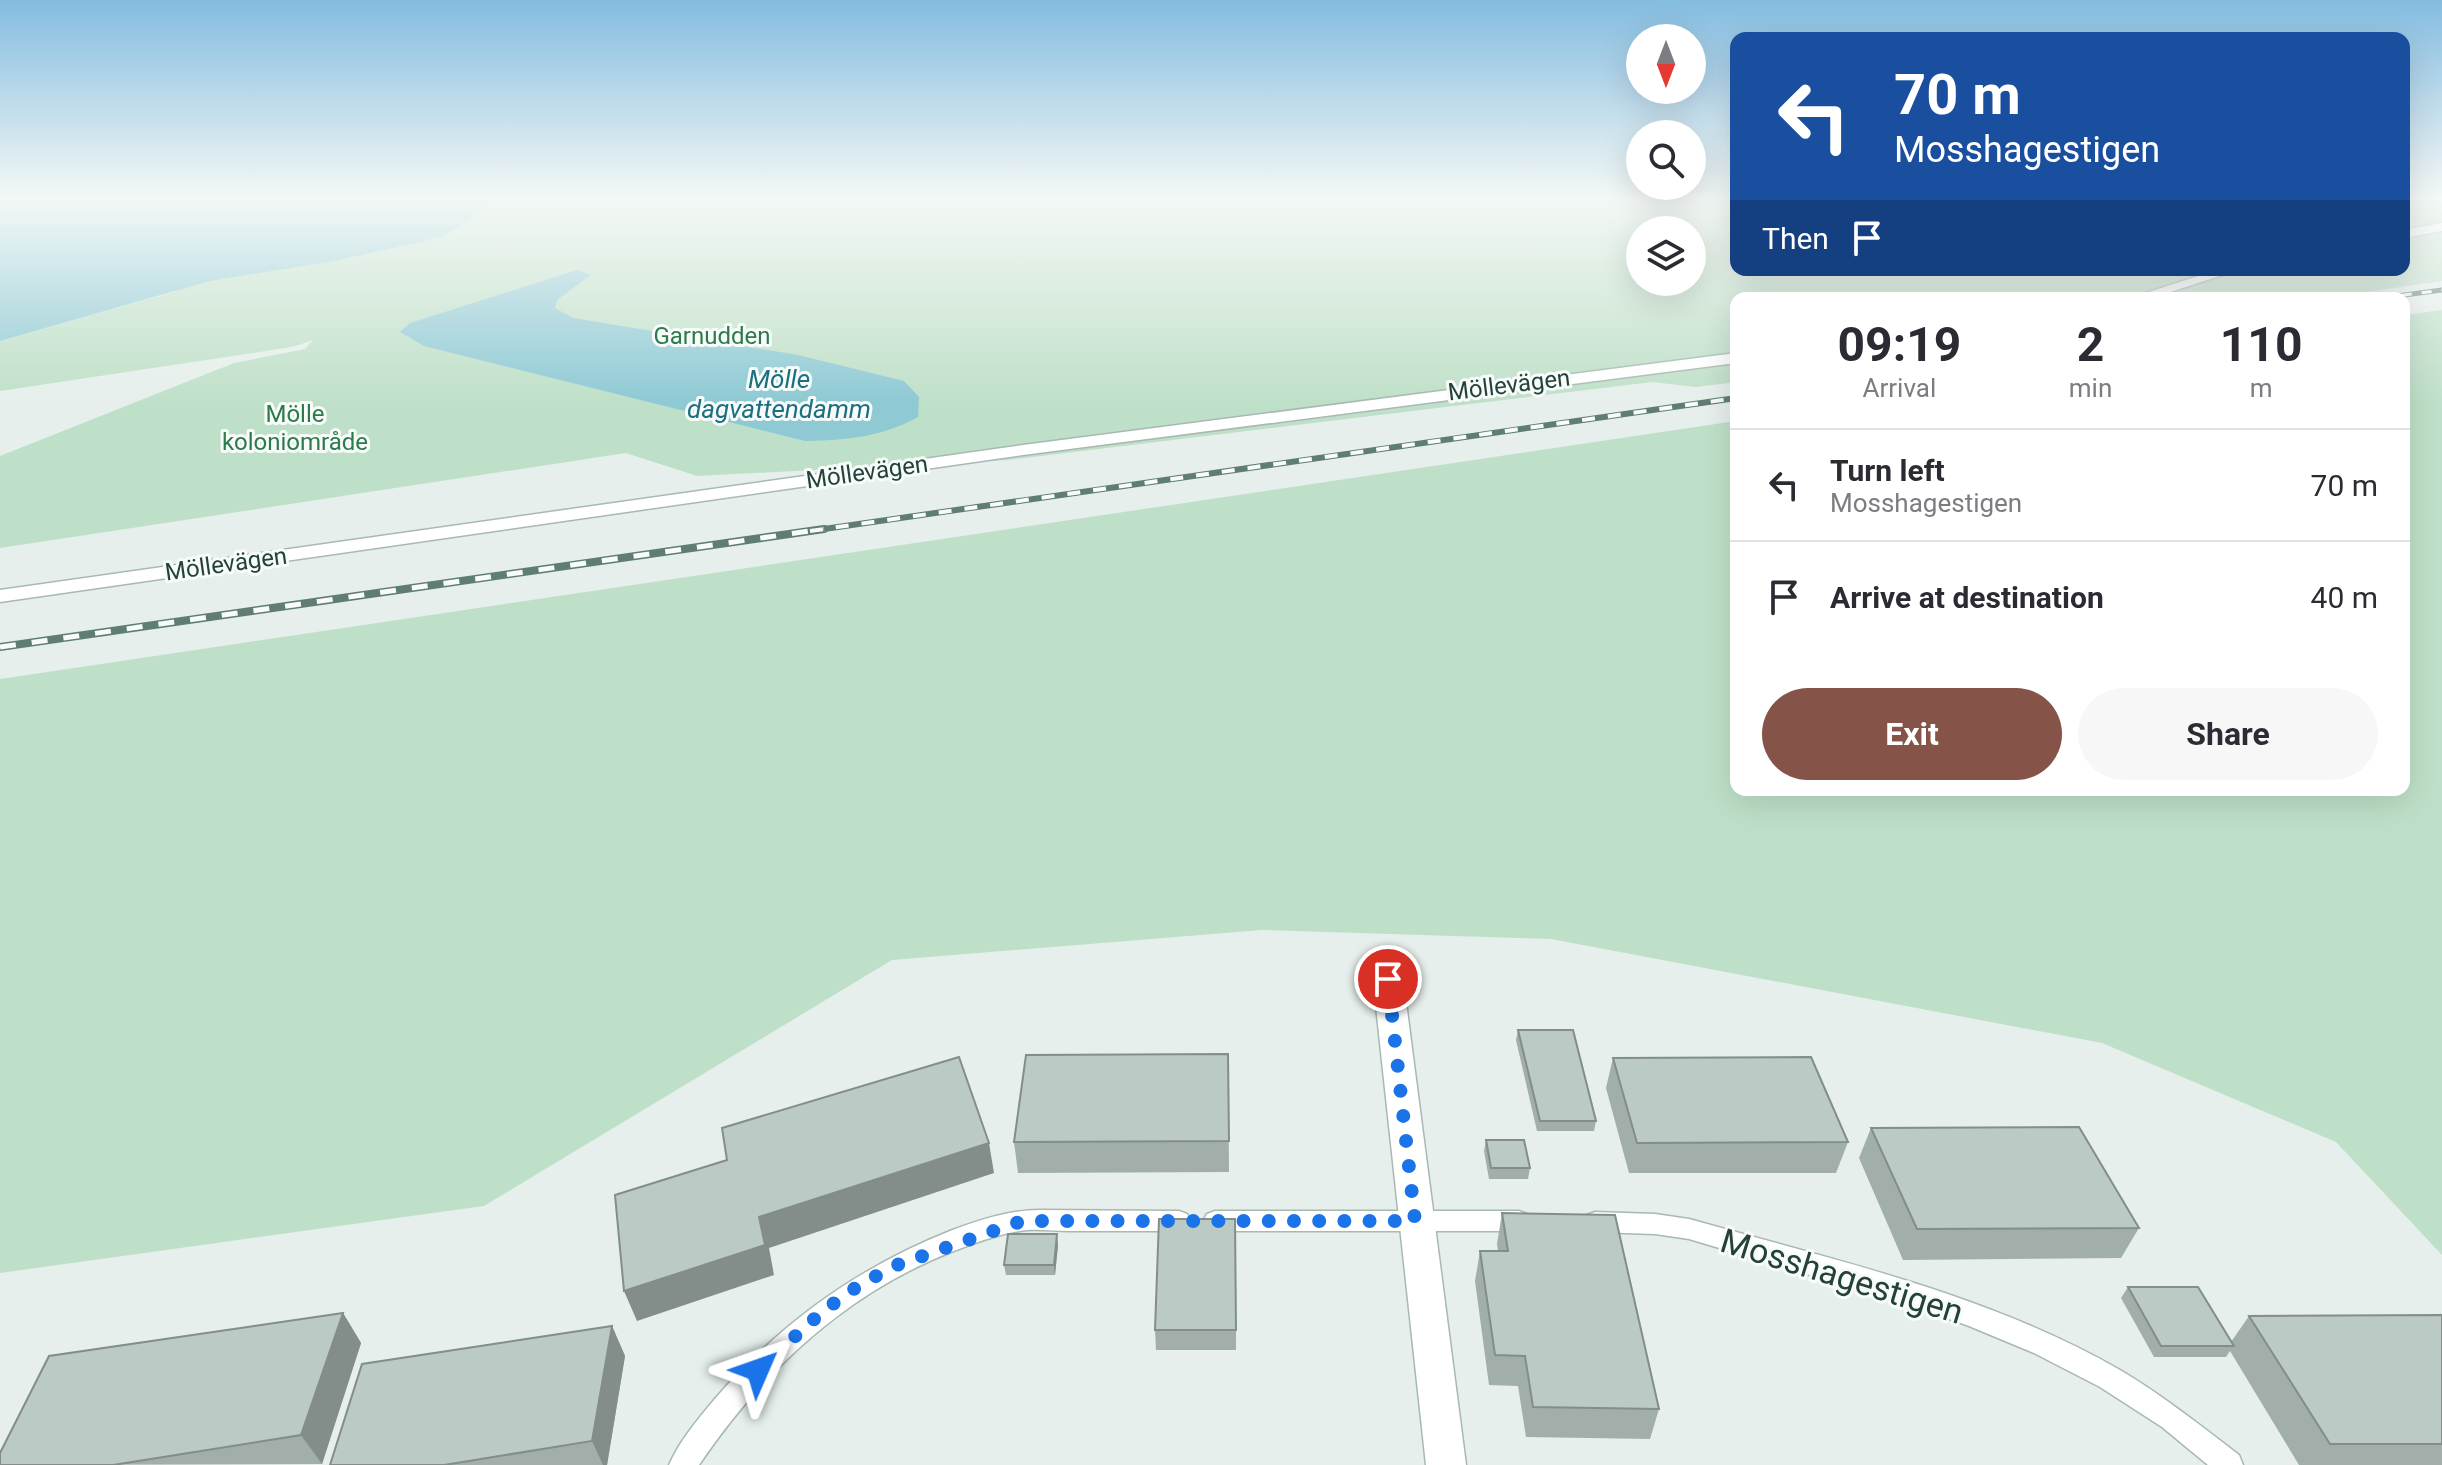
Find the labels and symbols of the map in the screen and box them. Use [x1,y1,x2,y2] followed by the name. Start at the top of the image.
[1626,24,1706,104] north arrow
[653,322,771,350] park label: Garnudden
[687,364,871,424] water label: Mölle dagvattendamm
[1446,364,1572,406] street label: Möllevägen
[222,400,368,456] park label: Mölle koloniområde
[804,450,930,494] street label: Möllevägen
[163,542,289,586] street label: Möllevägen
[1354,945,1422,1013] pin
[1716,1220,1968,1332] street label: Mosshagestigen
[716,1328,800,1412] position arrow

